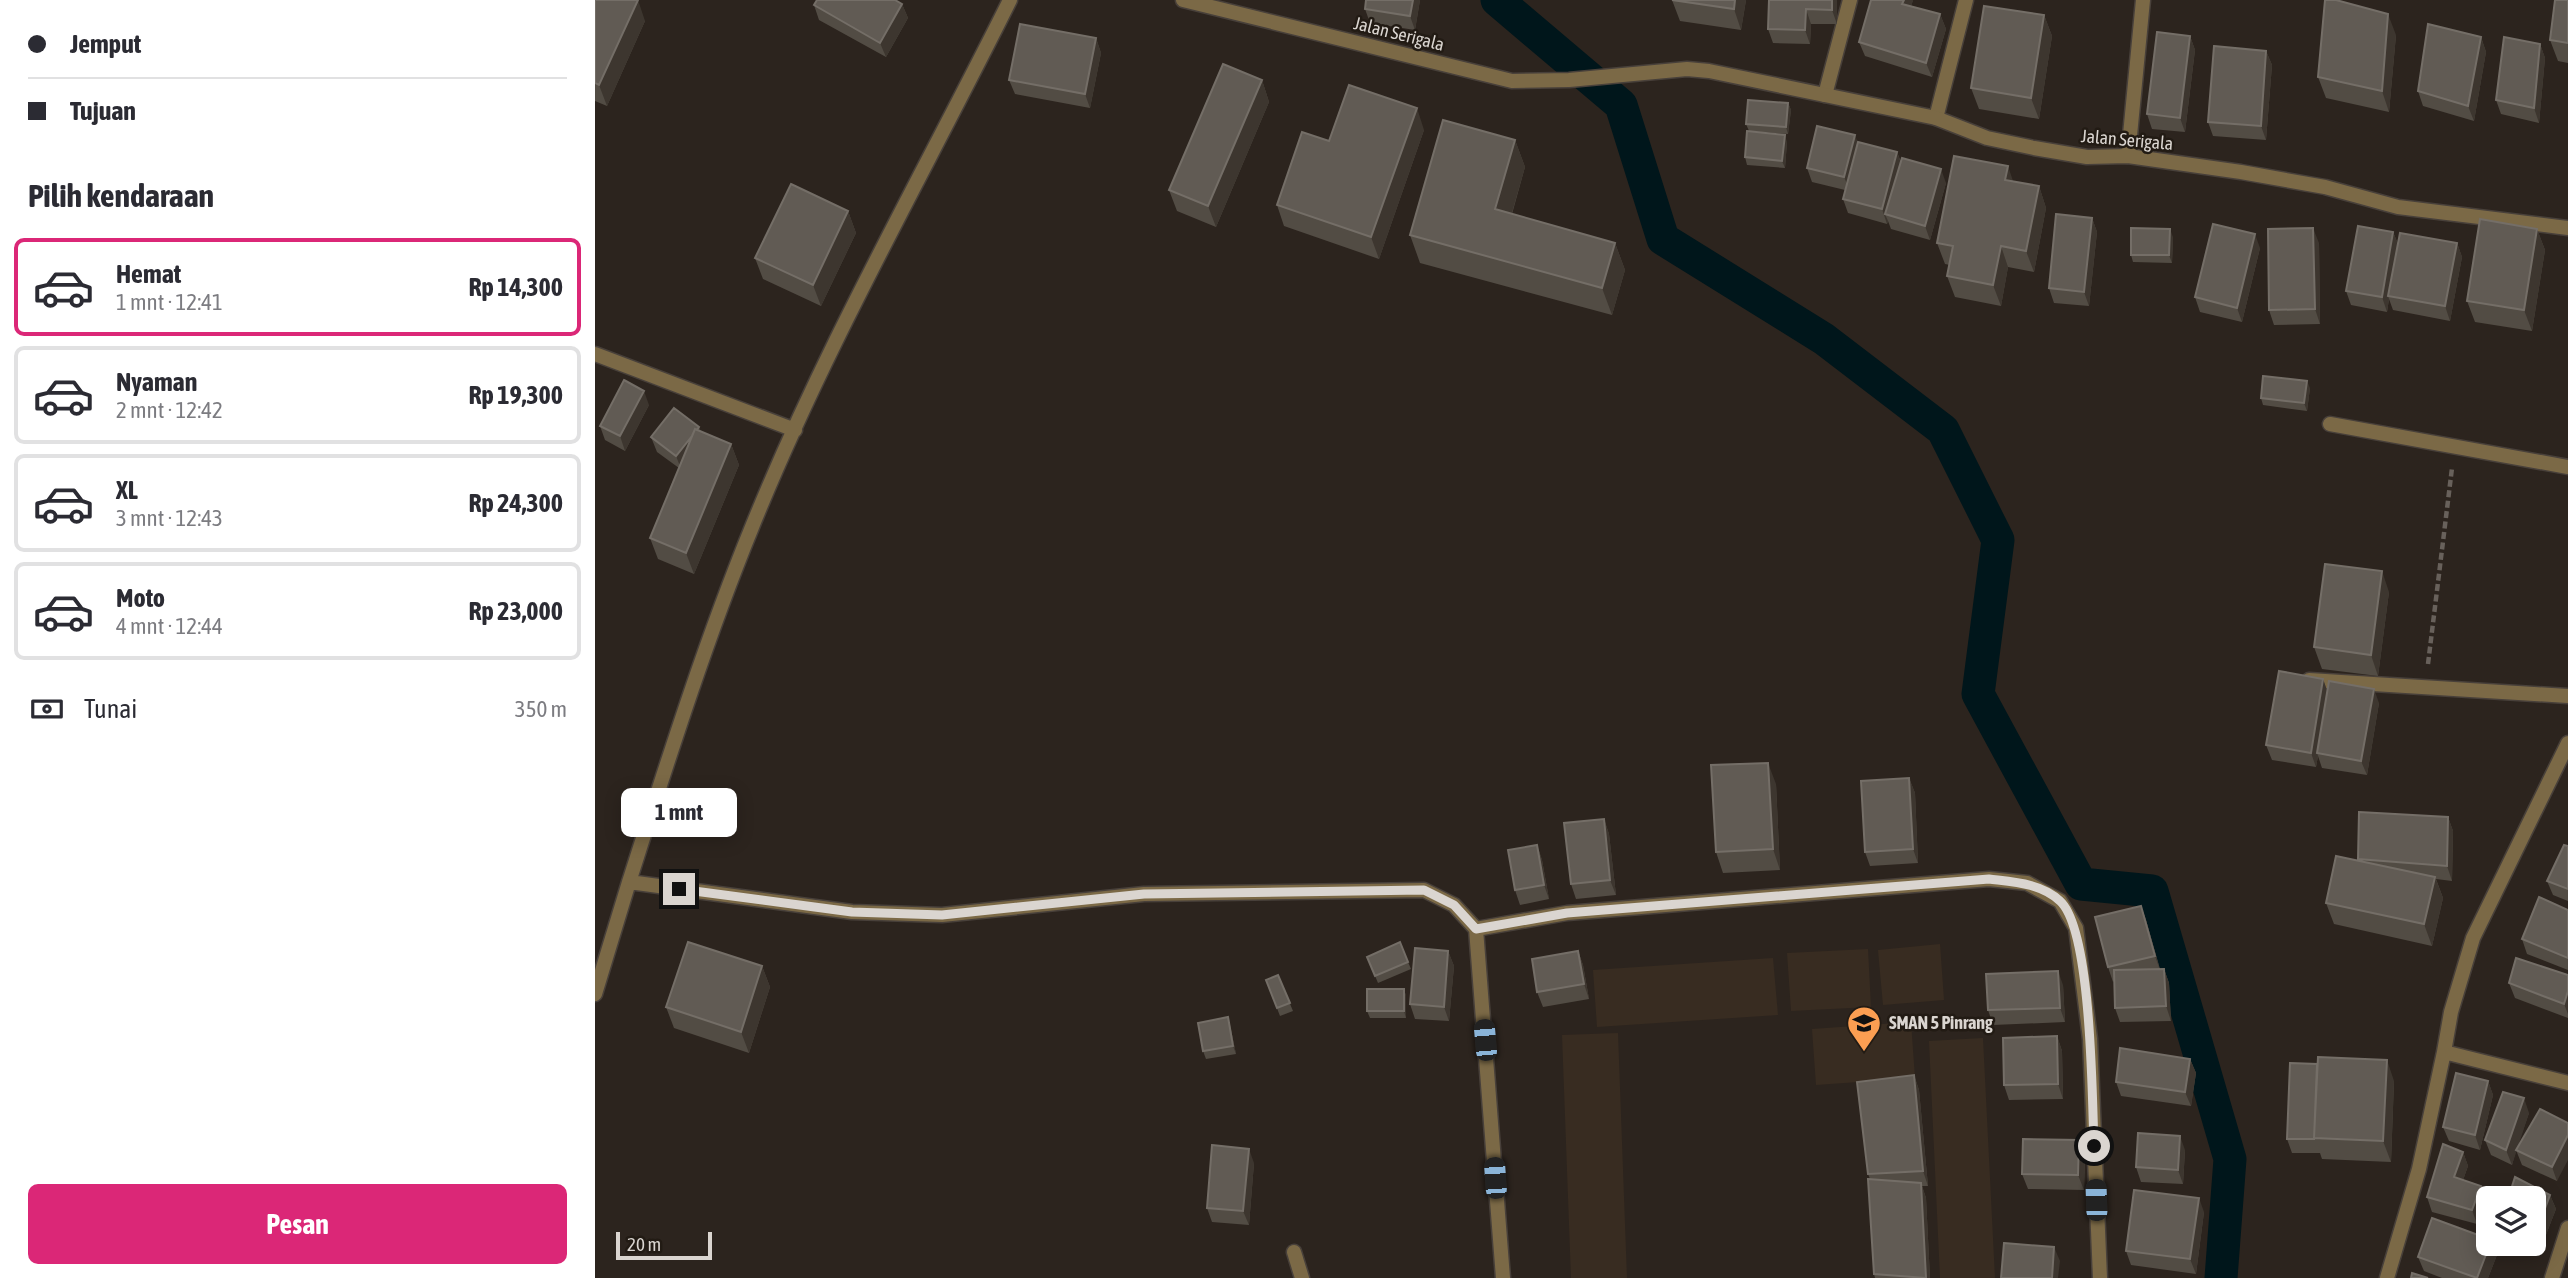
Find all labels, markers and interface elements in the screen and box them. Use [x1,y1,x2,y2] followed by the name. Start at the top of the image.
[1352,12,1447,55] street label: Jalan Serigala
[70,29,141,59] text: Jemput
[70,96,136,126] text: Tujuan
[2080,125,2174,154] street label: Jalan Serigala
[28,177,214,214] text: Pilih kendaraan
[32,256,95,319] icon: car
[116,259,181,289] text: Hemat
[468,272,563,302] text: Rp 14,300
[116,289,223,315] text: 1 mnt · 12:41
[32,364,95,427] icon: car
[116,367,197,397] text: Nyaman
[468,380,563,410] text: Rp 19,300
[116,397,223,423] text: 2 mnt · 12:42
[32,472,95,535] icon: car
[116,475,138,505] text: XL
[468,488,563,518] text: Rp 24,300
[116,505,223,531] text: 3 mnt · 12:43
[32,580,95,643] icon: car
[116,583,165,613] text: Moto
[468,596,563,626] text: Rp 23,000
[116,613,223,639] text: 4 mnt · 12:44
[28,690,66,728] icon: cash
[84,694,137,724] text: Tunai
[515,696,567,722] text: 350 m
[621,788,737,836] callout: 1 mnt
[655,799,703,825] text: 1 mnt
[663,873,695,905] route end
[1845,1004,1883,1053] school or university icon: SMAN 5 Pinrang
[1889,1012,1993,1033] place label: SMAN 5 Pinrang
[1473,1018,1498,1062] car
[2078,1130,2110,1162] route start
[1484,1156,1507,1200] car
[2085,1179,2108,1221] car
[28,1184,567,1264] button: Pesan
[2476,1186,2546,1256] map controls
[2476,1186,2546,1256] button: layers
[616,1229,712,1261] scale bar
[627,1233,661,1255] text: 20 m

